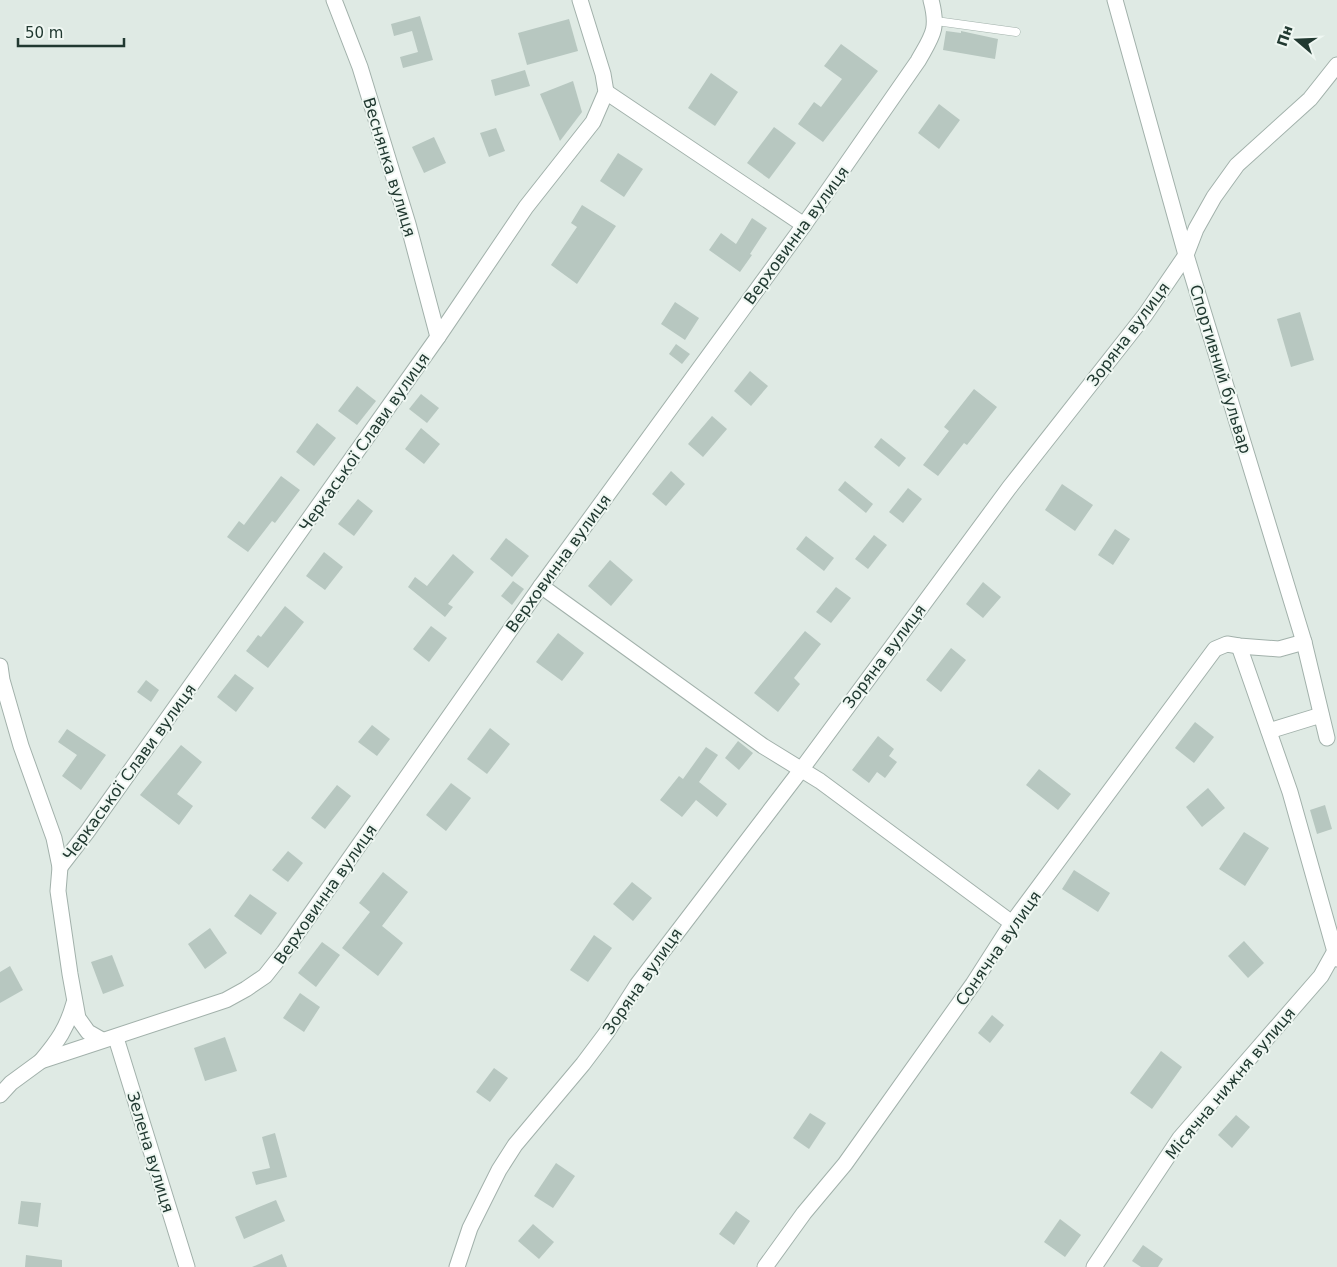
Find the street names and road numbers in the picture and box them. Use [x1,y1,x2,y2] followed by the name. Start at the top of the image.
[359,95,420,239] street label: Веснянка вулиця
[740,163,853,308] street label: Верховинна вулиця
[1083,279,1174,390] street label: Зоряна вулиця
[1186,282,1255,456] street label: Спортивний бульвар
[295,349,434,535] street label: Черкаської Слави вулиця
[502,491,615,636] street label: Верховинна вулиця
[839,601,930,712] street label: Зоряна вулиця
[59,680,200,864] street label: Черкаської Слави вулиця
[270,821,381,968] street label: Верховинна вулиця
[952,887,1045,1009] street label: Сонячна вулиця
[599,925,686,1038] street label: Зоряна вулиця
[1161,1004,1299,1163] street label: Місячна нижня вулиця
[123,1089,178,1215] street label: Зелена вулиця

